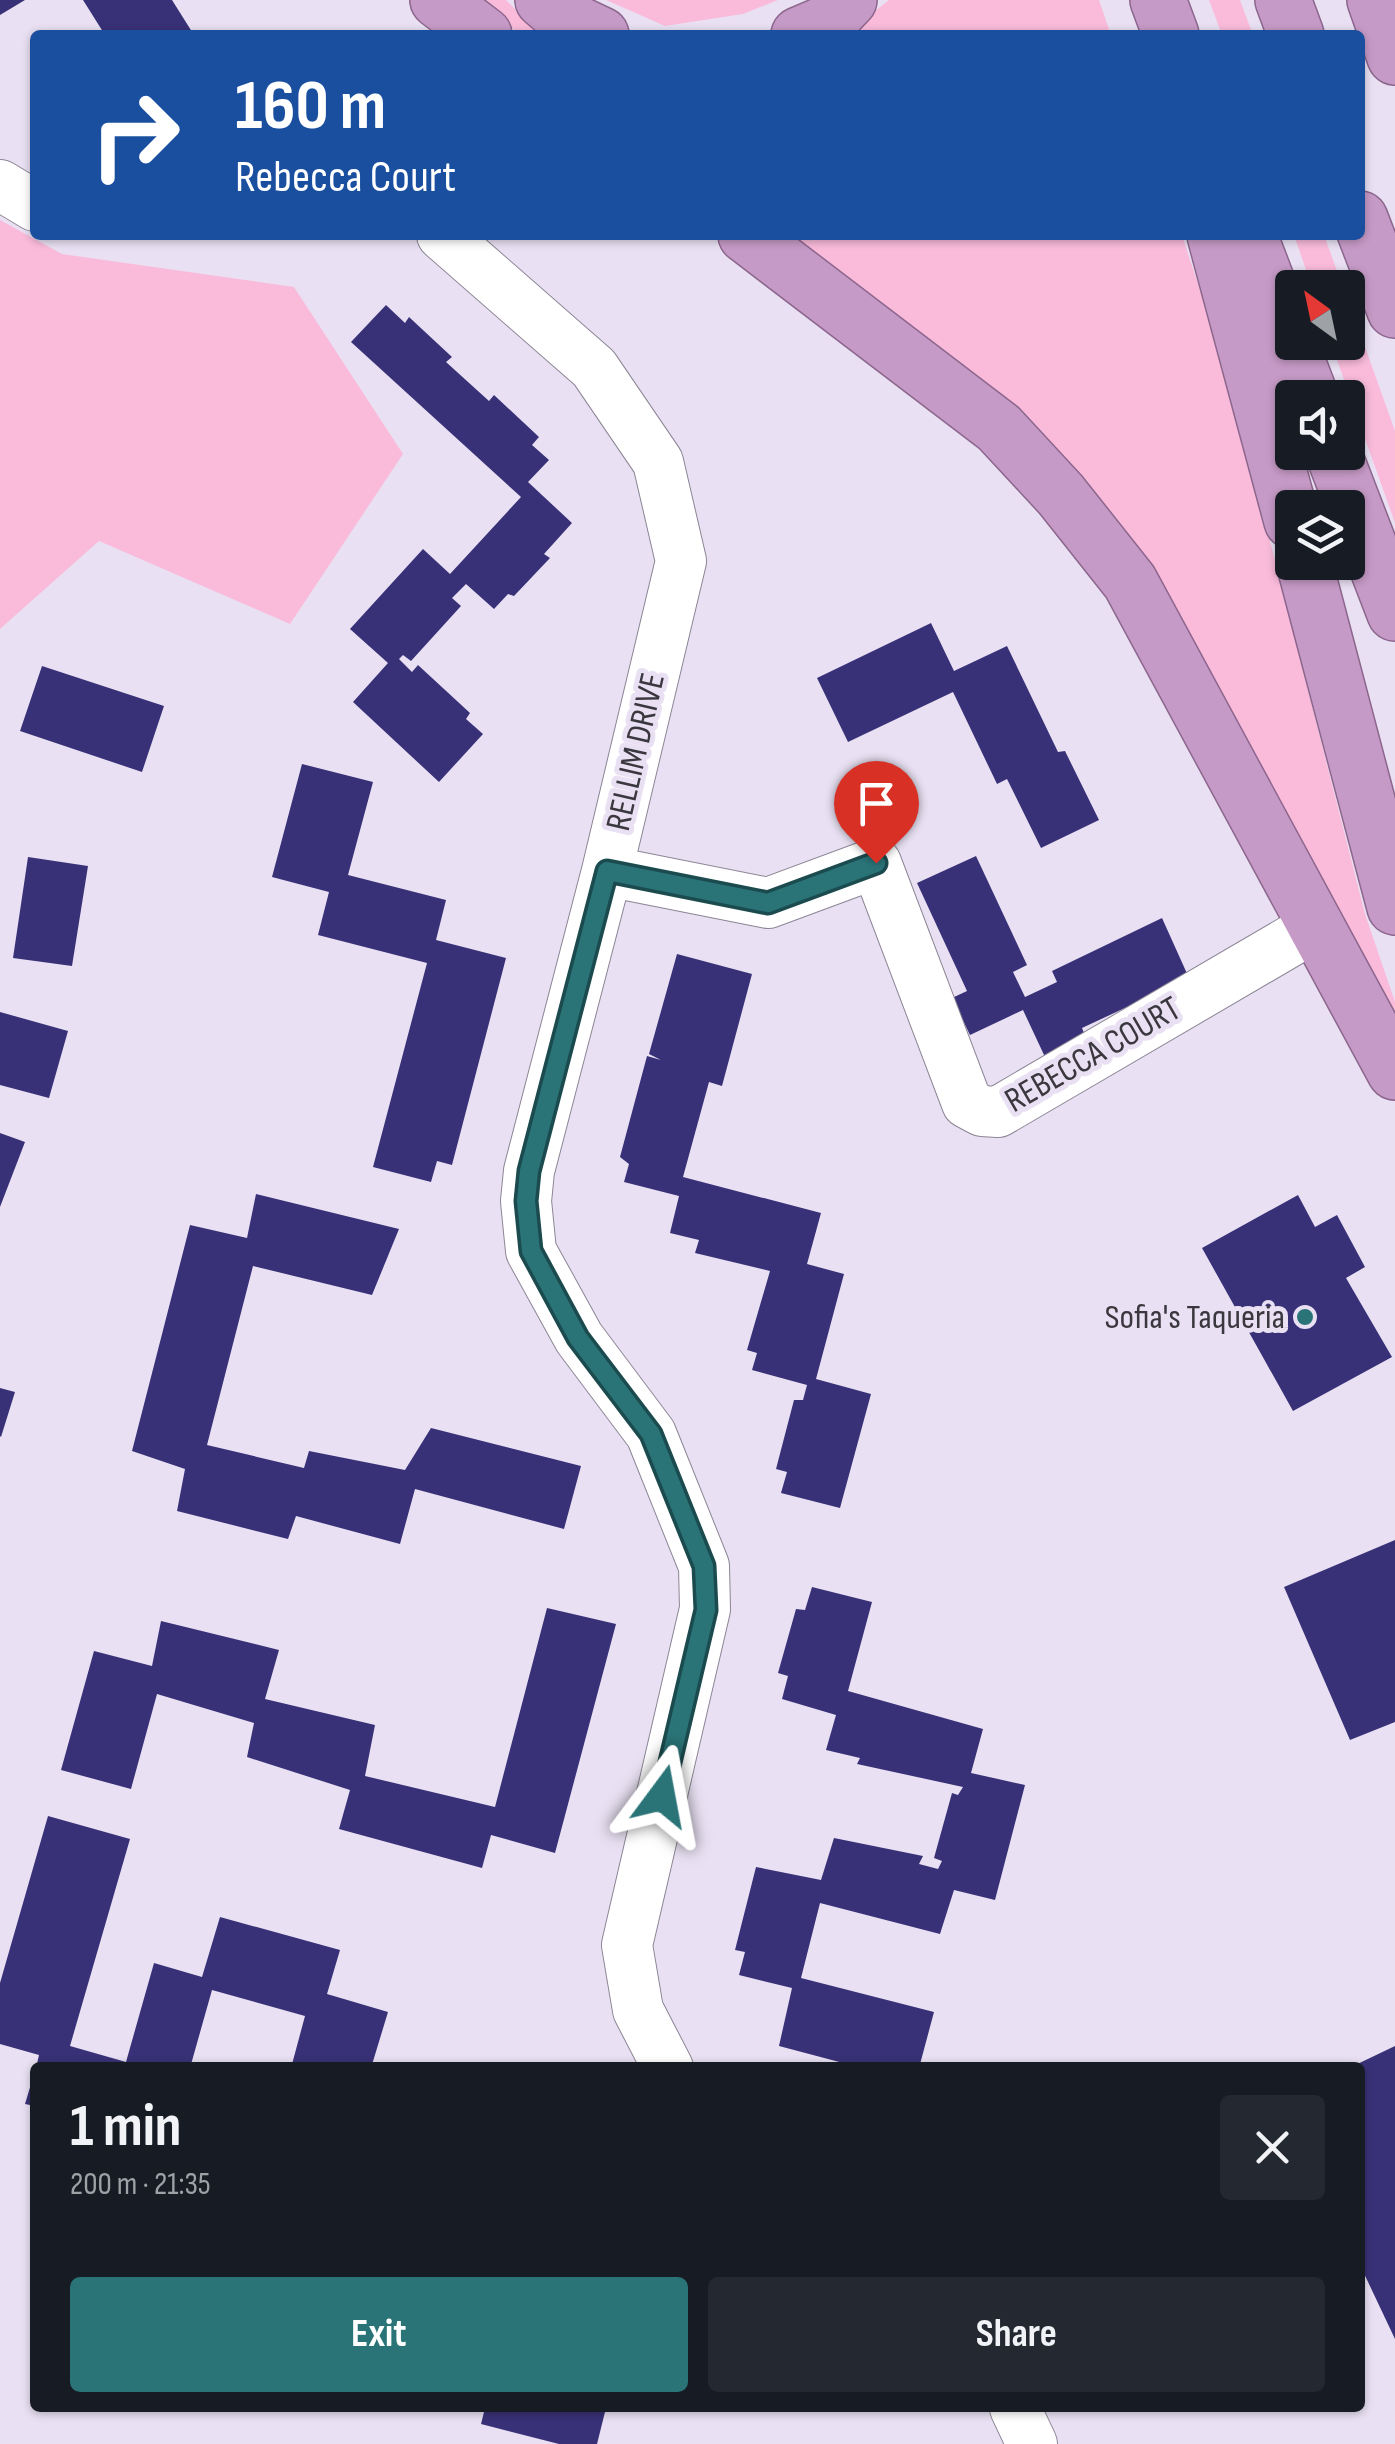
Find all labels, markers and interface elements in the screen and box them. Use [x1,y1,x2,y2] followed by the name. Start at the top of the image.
[235,65,386,149] text: 160 m
[70,70,200,200] icon: right
[235,150,456,205] text: Rebecca Court
[1275,270,1365,360] north arrow
[1275,270,1365,580] map controls
[1275,380,1365,470] button: sound
[1275,490,1365,580] button: layers
[597,669,675,835] street label: RELLIM DRIVE
[834,761,919,864] pin
[849,776,904,831] icon: arrive
[998,987,1188,1123] street label: REBECCA COURT
[1105,1296,1285,1339] place label: Sofia's Taqueria
[1294,1306,1316,1328] marker: Sofia's Taqueria
[610,1744,714,1848] position arrow
[70,2091,182,2163] text: 1 min
[1220,2095,1325,2200] button: close
[70,2165,211,2204] text: 200 m · 21:35
[70,2277,688,2392] button: Exit
[708,2277,1325,2392] button: Share

